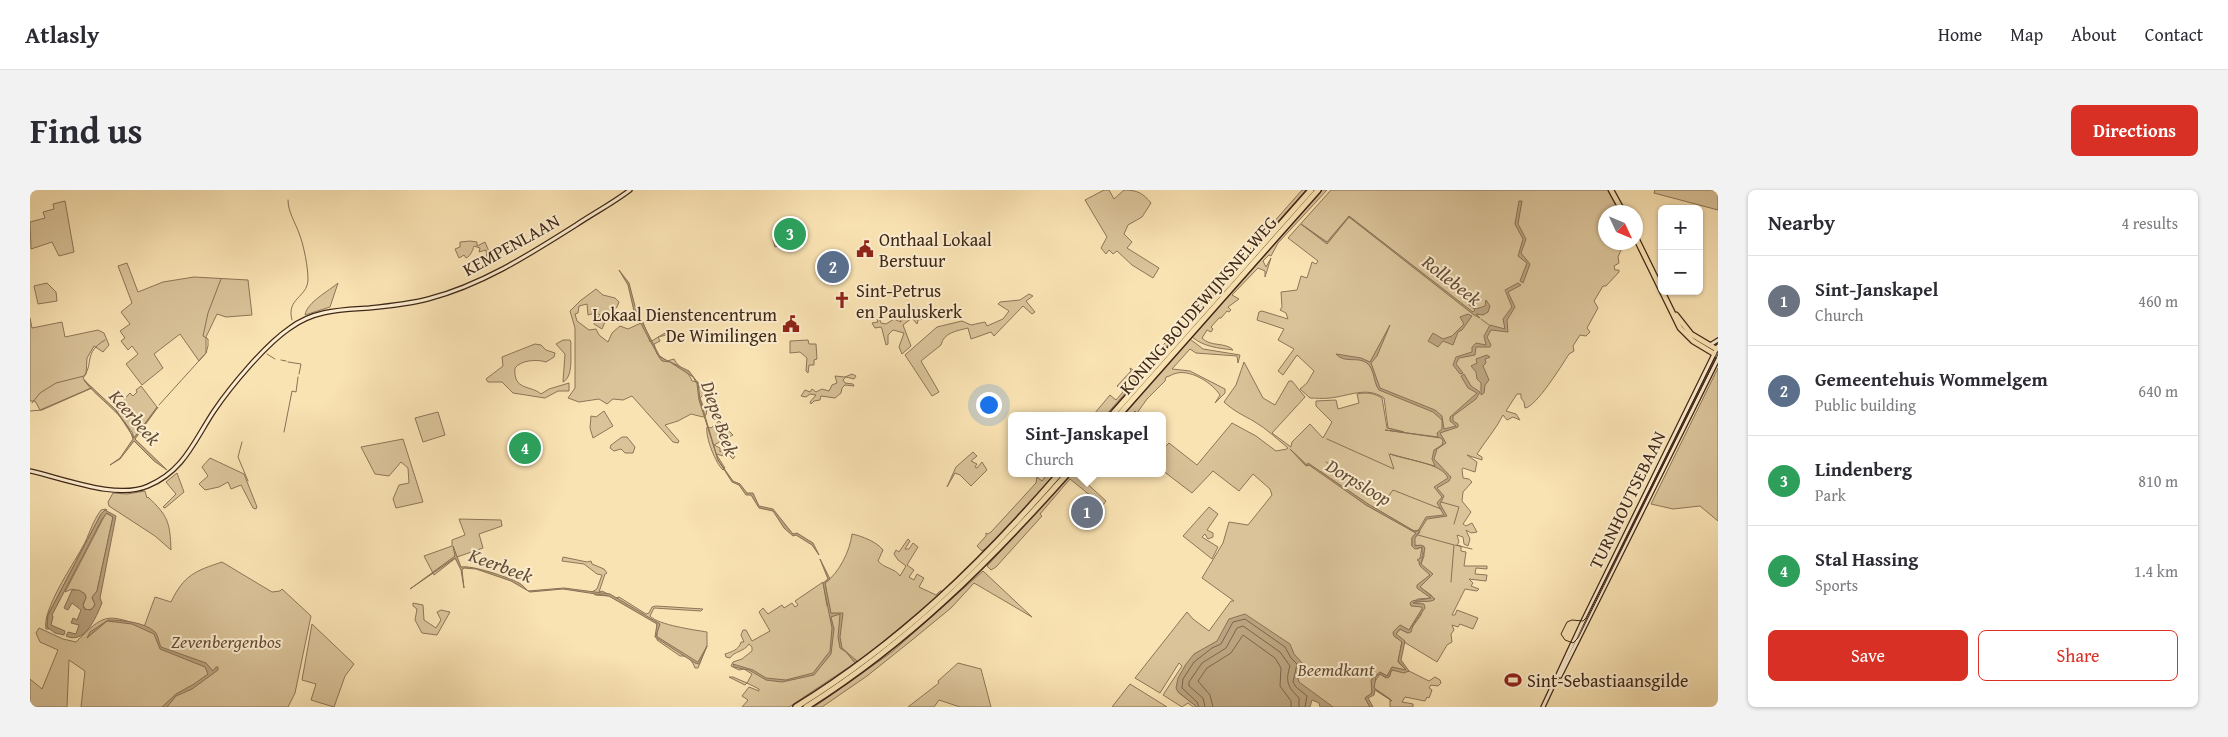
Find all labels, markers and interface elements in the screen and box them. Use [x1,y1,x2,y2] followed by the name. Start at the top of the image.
[25,17,99,52] text: Atlasly
[1938,21,1982,48] text: Home
[2010,21,2043,48] text: Map
[2071,21,2117,48] text: About
[2145,21,2203,48] text: Contact
[30,105,143,156] text: Find us
[2071,105,2198,156] button: Directions
[1598,205,1643,250] north arrow
[1658,205,1703,295] map controls
[1658,205,1703,250] button: +
[457,207,565,283] street label: KEMPENLAAN
[1768,207,1835,238] text: Nearby
[1113,209,1284,400] street label: KONING BOUDEWIJNSNELWEG
[2121,211,2178,235] text: 4 results
[774,215,806,253] pin: 3
[879,226,992,274] place label: Onthaal Lokaal Berstuur
[855,239,875,259] public building icon: Onthaal Lokaal Berstuur
[1416,247,1488,312] water label: Rollebeek
[817,248,849,286] pin: 2
[1658,250,1703,295] button: −
[1815,275,1938,303] text: Sint-Janskapel
[856,277,963,325] place label: Sint-Petrus en Pauluskerk
[1780,289,1788,313] text: 1
[2138,289,2178,313] text: 460 m
[832,290,852,310] church icon: Sint-Petrus en Pauluskerk
[593,301,777,349] place label: Lokaal Dienstencentrum De Wimilingen
[1815,303,1864,327] text: Church
[781,314,801,334] public building icon: Lokaal Dienstencentrum De Wimilingen
[1815,365,2048,393] text: Gemeentehuis Wommelgem
[694,376,746,459] water label: Diepe Beek
[1780,379,1788,403] text: 2
[2138,379,2178,403] text: 640 m
[102,382,167,451] water label: Keerbeek
[976,392,1002,418] your location
[1815,393,1916,417] text: Public building
[1008,412,1166,477] popup
[1025,419,1149,447] text: Sint-Janskapel
[1582,426,1672,574] street label: TURNHOUTSEBAAN
[509,429,541,467] pin: 4
[1025,447,1074,471] text: Church
[1320,451,1397,513] water label: Dorpsloop
[1815,455,1912,483] text: Lindenberg
[1780,469,1788,493] text: 3
[2138,469,2178,493] text: 810 m
[1815,483,1846,507] text: Park
[1071,493,1103,531] pin: 1
[464,540,537,590] water label: Keerbeek
[1815,545,1918,573] text: Stal Hassing
[1780,559,1788,583] text: 4
[2134,559,2178,583] text: 1.4 km
[1815,573,1858,597] text: Sports
[171,628,282,655] park label: Zevenbergenbos
[1768,630,1968,681] button: Save
[1978,630,2178,681] button: Share
[1297,656,1375,683] park label: Beemdkant
[1527,667,1688,694] place label: Sint-Sebastiaansgilde
[1503,670,1523,690] sports icon: Sint-Sebastiaansgilde

